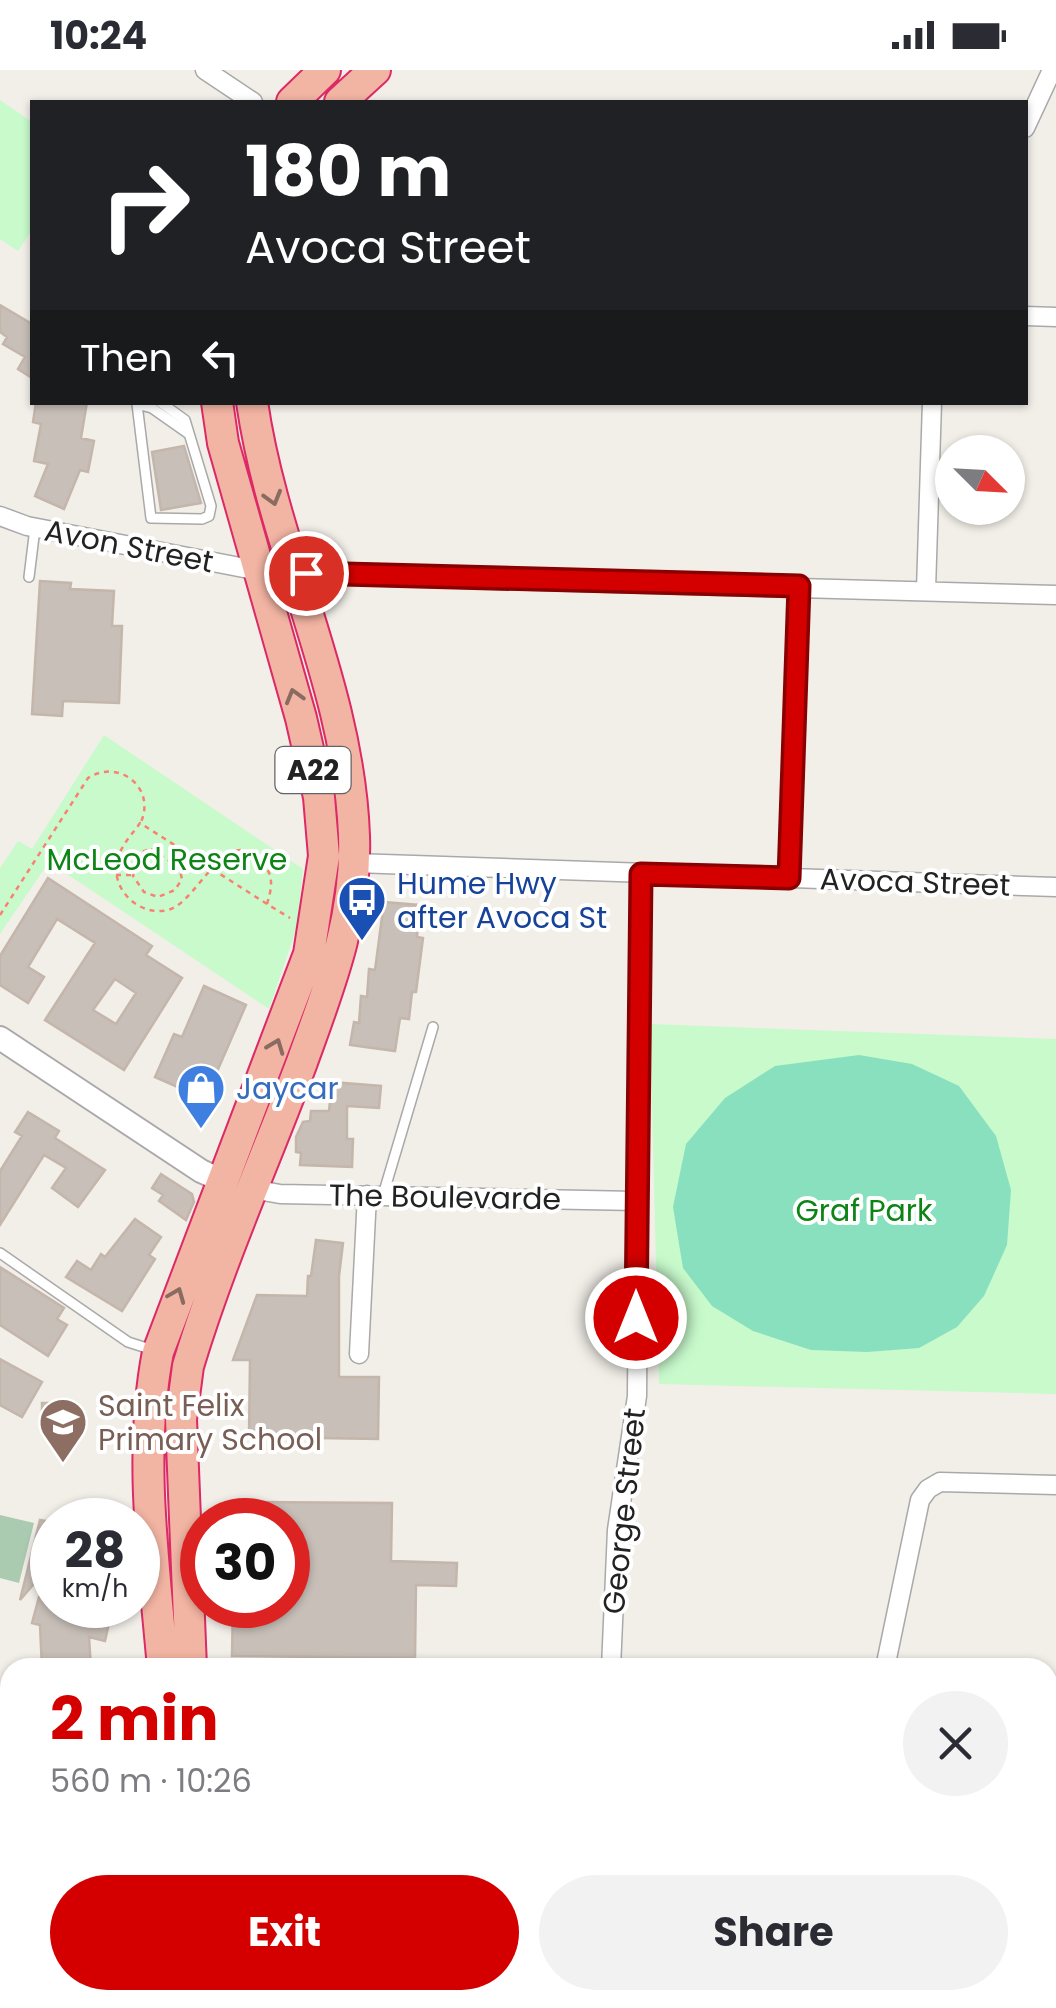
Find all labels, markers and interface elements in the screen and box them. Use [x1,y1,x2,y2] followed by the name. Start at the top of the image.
[50,9,147,62] text: 10:24
[245,122,451,221] text: 180 m
[80,140,210,270] icon: right
[245,216,531,279] text: Avoca Street
[193,330,248,385] icon: left
[80,331,173,384] text: Then
[935,435,1025,525] north arrow
[935,435,1025,525] map controls
[261,488,282,505] one-way arrow
[41,509,217,583] street label: Avon Street
[264,531,349,616] pin
[279,546,334,601] icon: arrive
[285,687,306,705] one-way arrow
[276,747,350,793] road number: A22
[47,838,287,881] park label: McLeod Reserve
[819,857,1011,907] street label: Avoca Street
[397,862,607,939] place label: Hume Hwy after Avoca St
[336,874,388,942] bus stop icon: Hume Hwy after Avoca St
[264,1038,284,1055] one-way arrow
[175,1062,227,1130] shop icon: Jaycar
[236,1067,339,1110] place label: Jaycar
[329,1173,561,1221] street label: The Boulevarde
[796,1189,933,1232] park label: Graf Park
[584,1266,688,1370] position arrow
[166,1287,186,1304] one-way arrow
[98,1384,322,1461] place label: Saint Felix Primary School
[37,1396,89,1464] school or university icon: Saint Felix Primary School
[592,1406,656,1616] street label: George Street
[180,1498,310,1628] speed limit sign: 30
[65,1515,125,1586] text: 28
[62,1571,128,1606] text: km/h
[50,1677,219,1761] text: 2 min
[903,1691,1008,1796] button: close
[50,1758,252,1803] text: 560 m · 10:26
[50,1875,519,1990] button: Exit
[539,1875,1008,1990] button: Share

